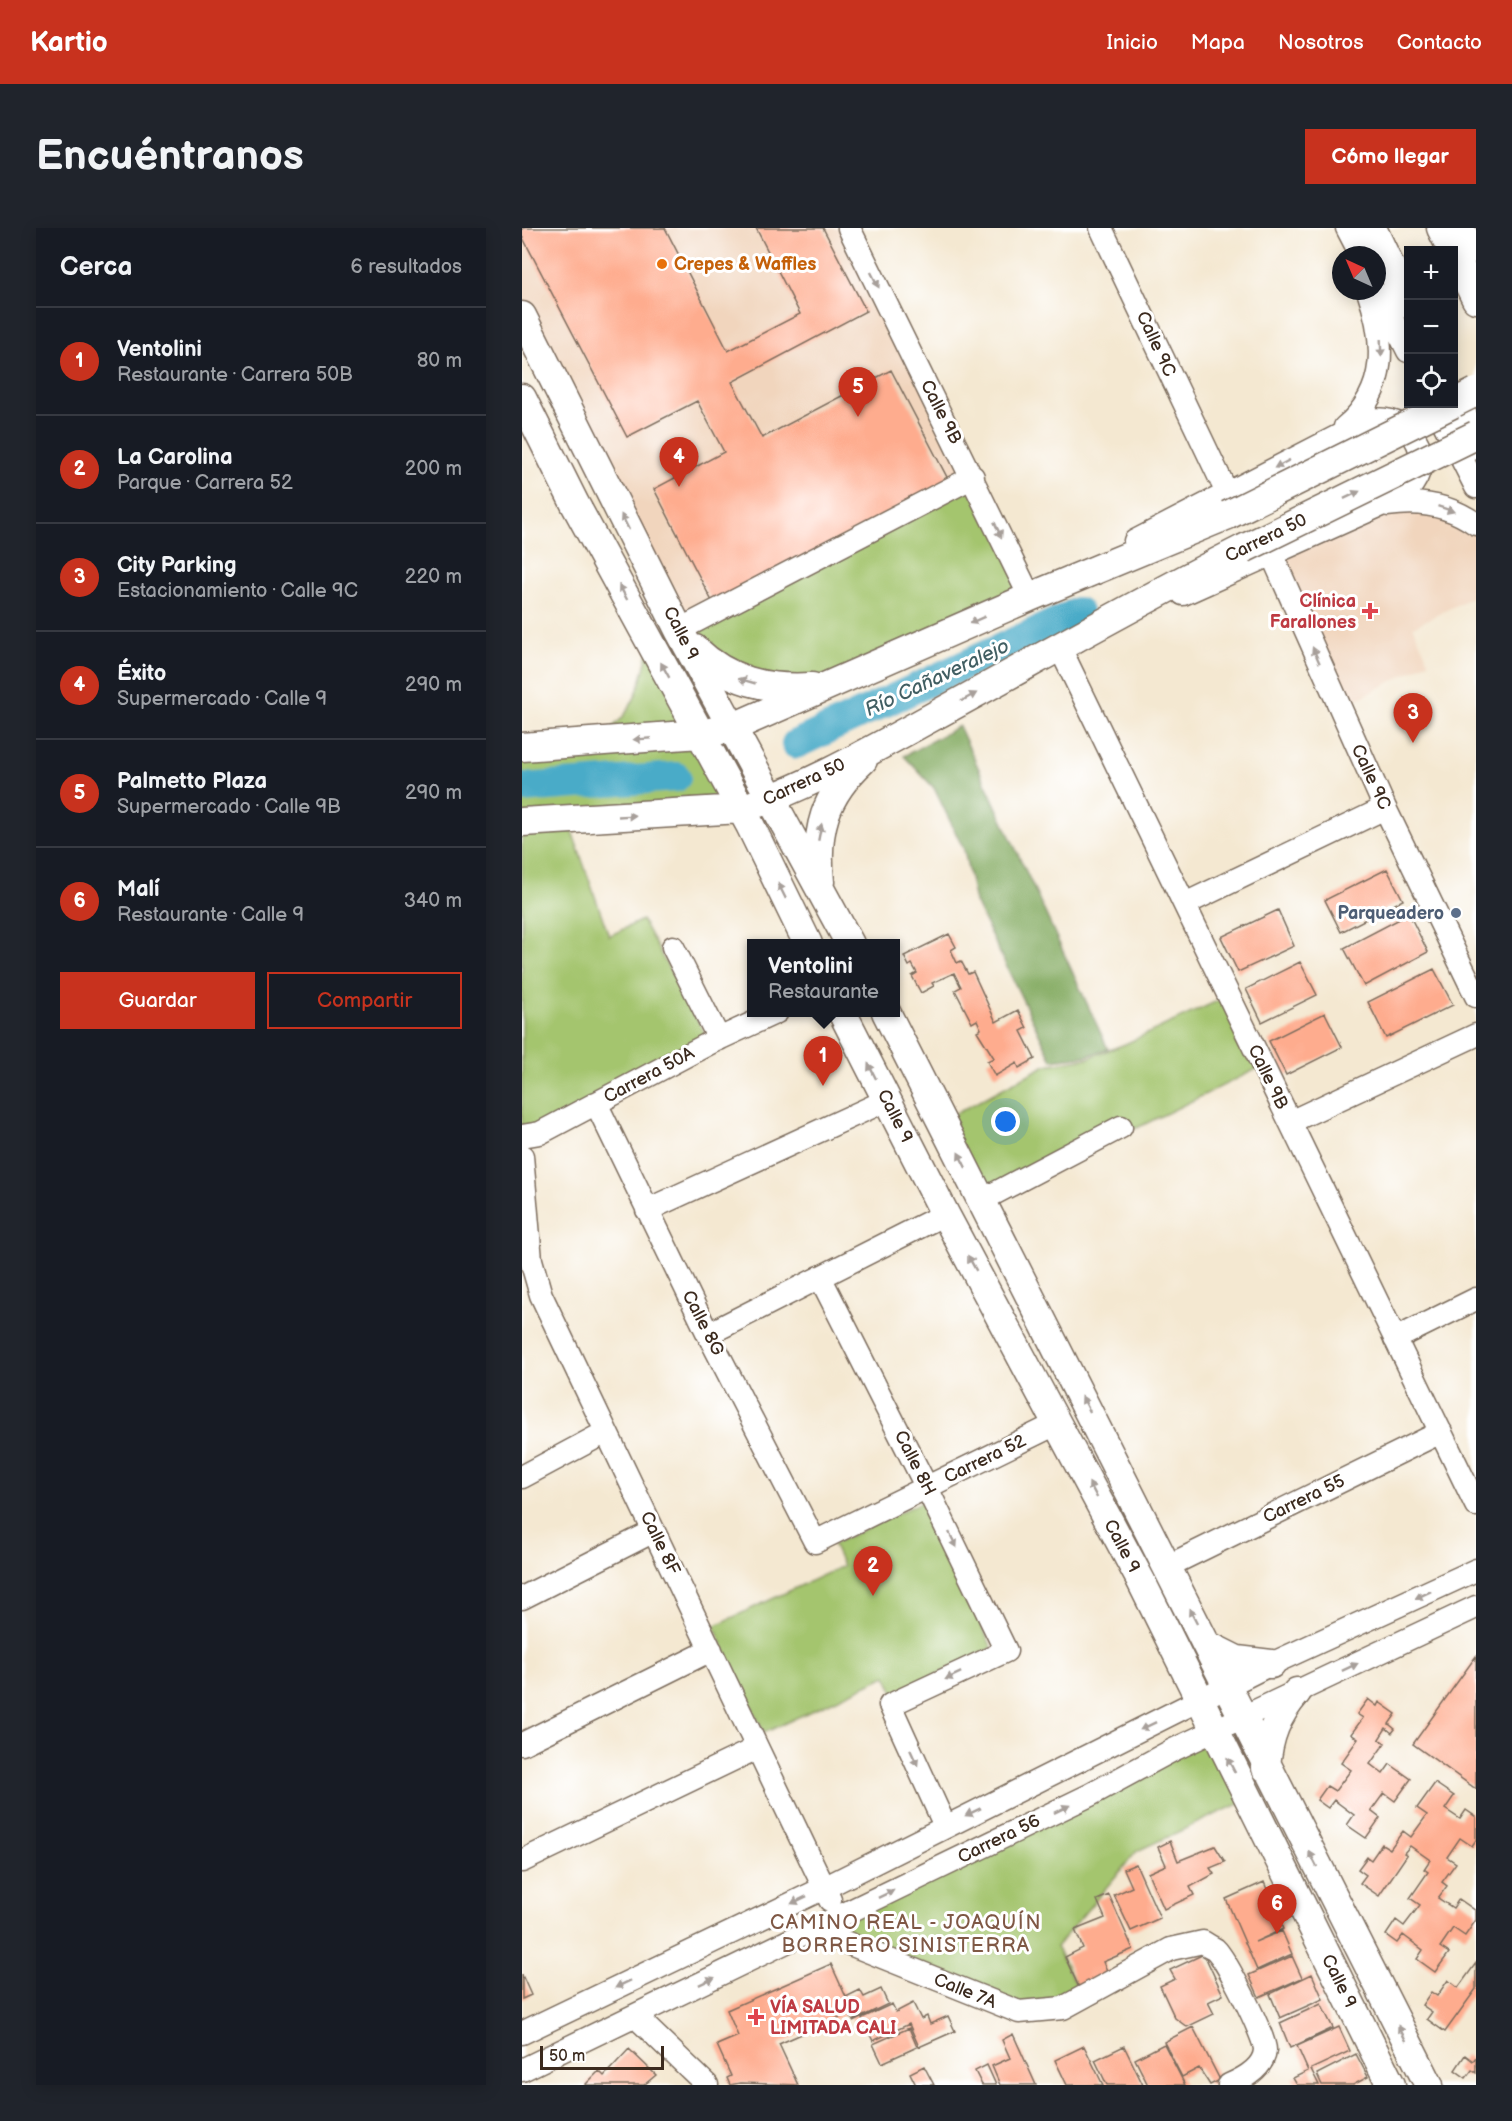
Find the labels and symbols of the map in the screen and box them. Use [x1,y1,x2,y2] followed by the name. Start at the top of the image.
[1332,246,1386,300] north arrow
[674,254,816,275] place label: Crepes & Waffles
[655,257,669,271] marker: Crepes & Waffles
[870,272,880,289] one-way arrow
[1132,308,1180,380] street label: Calle 9C
[1376,338,1386,357] one-way arrow
[838,368,878,417] pin: 5
[916,376,966,448] street label: Calle 9B
[660,438,698,487] pin: 4
[1273,458,1291,468] one-way arrow
[1343,491,1360,500] one-way arrow
[1437,505,1455,515] one-way arrow
[1222,509,1310,567] street label: Carrera 50
[620,513,630,530] one-way arrow
[994,521,1003,538] one-way arrow
[618,583,628,600] one-way arrow
[1270,591,1356,633] place label: Clínica Farallones
[1361,602,1379,620] marker: Clínica Farallones
[659,603,703,663] street label: Calle 9
[967,615,985,625] one-way arrow
[861,634,1013,722] water label: Río Cañaveralejo
[1311,646,1320,664] one-way arrow
[660,661,670,678] one-way arrow
[738,676,756,685] one-way arrow
[961,692,978,702] one-way arrow
[1394,694,1432,743] pin: 3
[632,734,651,744] one-way arrow
[1347,741,1395,813] street label: Calle 9C
[760,754,848,810] street label: Carrera 50
[617,811,636,821] one-way arrow
[816,822,825,841] one-way arrow
[778,882,788,900] one-way arrow
[1337,903,1444,924] place label: Parqueadero
[1449,906,1463,920] marker: Parqueadero
[804,1036,842,1086] pin: 1
[1243,1041,1293,1113] street label: Calle 9B
[600,1042,698,1108] street label: Carrera 50A
[867,1063,877,1080] one-way arrow
[873,1086,917,1146] street label: Calle 9
[991,1107,1020,1136] your location
[957,1152,967,1169] one-way arrow
[967,1254,977,1271] one-way arrow
[678,1287,728,1359] street label: Calle 8G
[1081,1396,1091,1413] one-way arrow
[890,1427,940,1499] street label: Calle 8H
[941,1430,1030,1488] street label: Carrera 52
[1260,1470,1348,1528] street label: Carrera 55
[1088,1482,1098,1499] one-way arrow
[636,1508,684,1578] street label: Calle 8F
[1099,1516,1145,1576] street label: Calle 9
[948,1532,957,1549] one-way arrow
[854,1546,892,1596] pin: 2
[1414,1590,1431,1599] one-way arrow
[1188,1607,1198,1624] one-way arrow
[1342,1663,1359,1672] one-way arrow
[945,1671,962,1680] one-way arrow
[1139,1721,1156,1731] one-way arrow
[910,1750,919,1767] one-way arrow
[1226,1756,1236,1773] one-way arrow
[1053,1804,1070,1813] one-way arrow
[964,1808,981,1817] one-way arrow
[954,1810,1044,1868] street label: Carrera 56
[1308,1851,1318,1868] one-way arrow
[1258,1884,1296,1934] pin: 6
[878,1890,895,1899] one-way arrow
[790,1895,807,1904] one-way arrow
[770,1910,1042,1958] district label: CAMINO REAL - JOAQUÍN BORRERO SINISTERRA
[1317,1951,1361,2011] street label: Calle 9
[931,1969,999,2013] street label: Calle 7A
[698,1977,715,1986] one-way arrow
[614,1980,631,1989] one-way arrow
[770,1994,896,2039] place label: VÍA SALUD LIMITADA CALI
[747,2008,765,2026] marker: VÍA SALUD LIMITADA CALI
[1397,2024,1407,2041] one-way arrow
[540,2043,664,2070] scale bar

